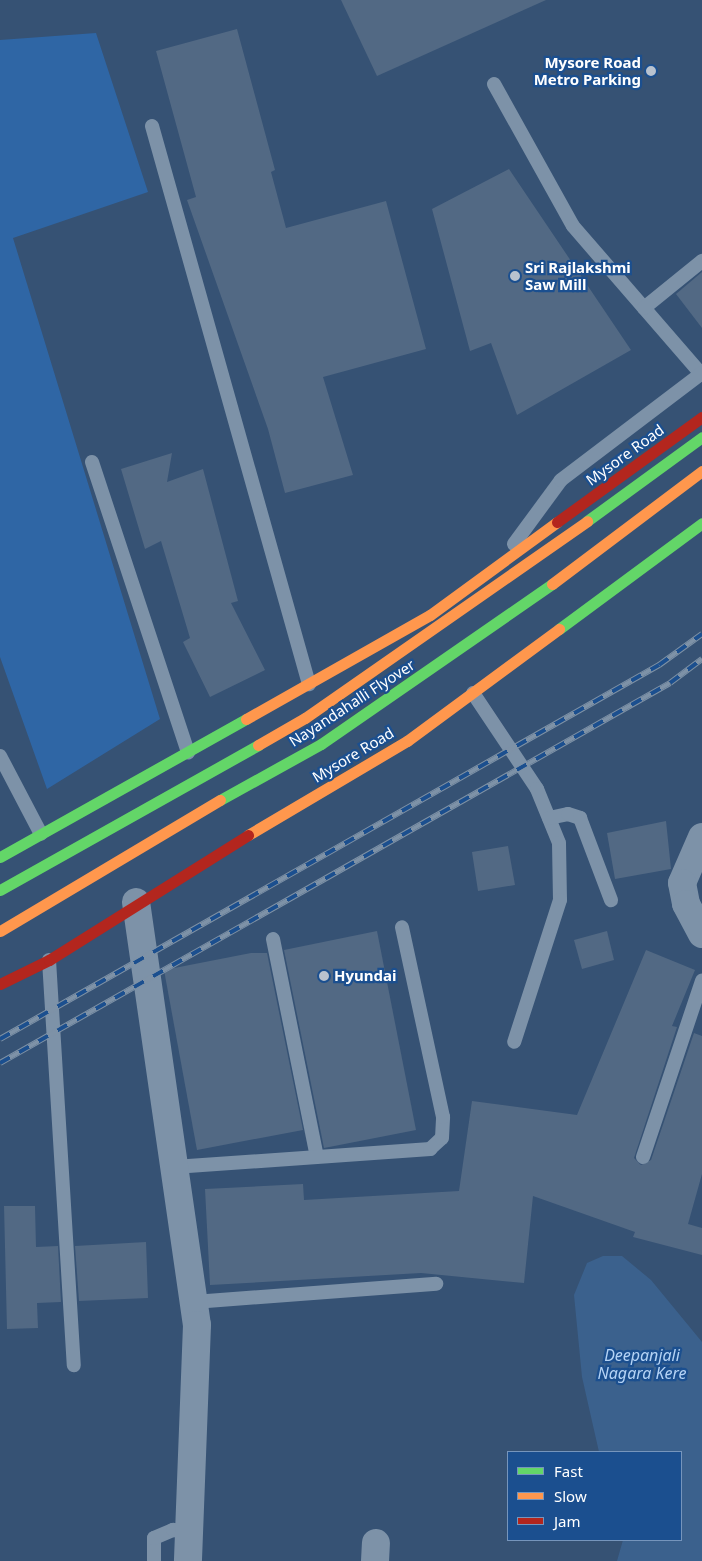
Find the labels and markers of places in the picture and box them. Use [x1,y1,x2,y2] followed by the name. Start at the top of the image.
[534,53,641,88] place label: Mysore Road Metro Parking
[645,65,657,77] marker: Mysore Road Metro Parking
[525,258,631,293] place label: Sri Rajlakshmi Saw Mill
[509,270,521,282] marker: Sri Rajlakshmi Saw Mill
[334,967,396,985] place label: Hyundai
[318,970,330,982] marker: Hyundai

